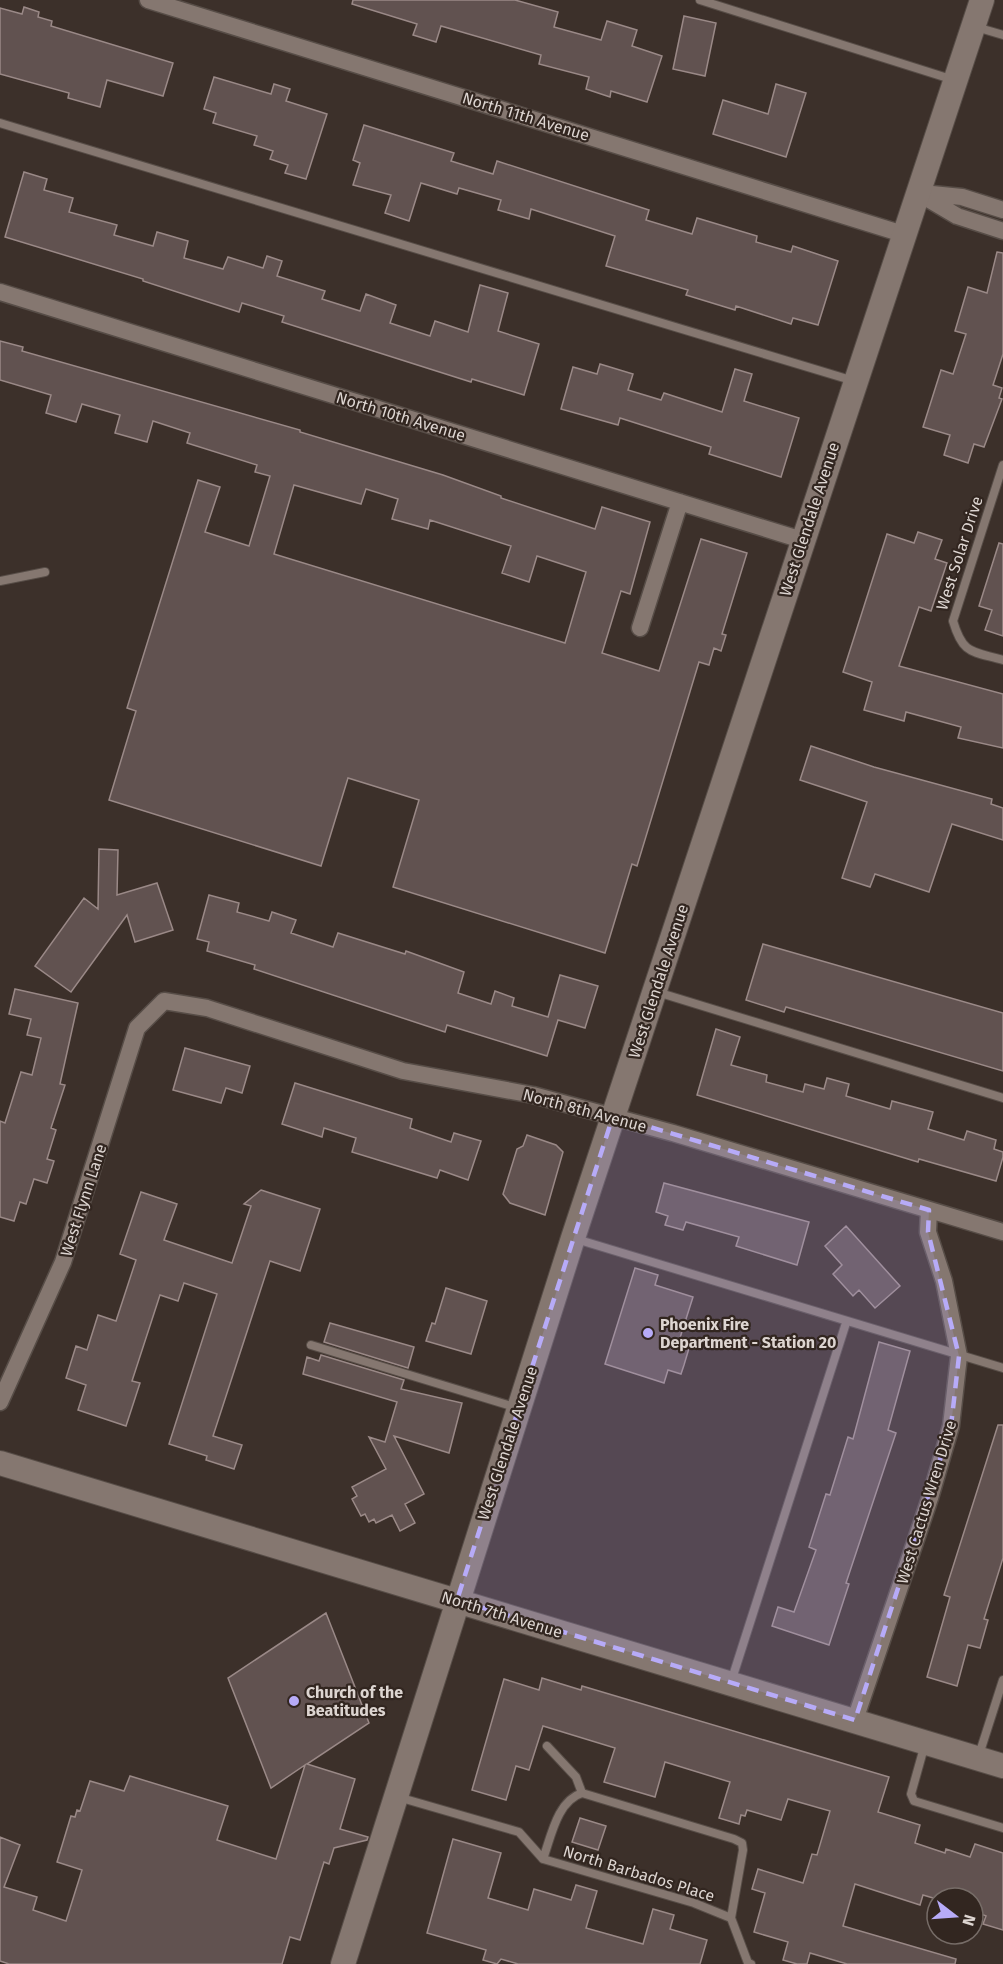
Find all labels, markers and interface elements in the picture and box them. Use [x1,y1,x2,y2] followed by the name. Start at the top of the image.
[460,88,592,145] street label: North 11th Avenue
[334,388,468,445] street label: North 10th Avenue
[776,440,843,599] street label: West Glendale Avenue
[932,494,987,612] street label: West Solar Drive
[625,902,692,1061] street label: West Glendale Avenue
[521,1085,649,1136] street label: North 8th Avenue
[56,1142,111,1259] street label: West Flynn Lane
[660,1315,836,1352] place label: Phoenix Fire Department - Station 20
[641,1326,655,1340] marker: Phoenix Fire Department - Station 20
[474,1364,541,1523] street label: West Glendale Avenue
[893,1418,960,1586] street label: West Cactus Wren Drive
[439,1587,565,1642] street label: North 7th Avenue
[306,1683,403,1720] place label: Church of the Beatitudes
[287,1694,301,1708] marker: Church of the Beatitudes
[561,1841,717,1906] street label: North Barbados Place
[925,1886,985,1946] north arrow
[958,1912,980,1928] text: N

